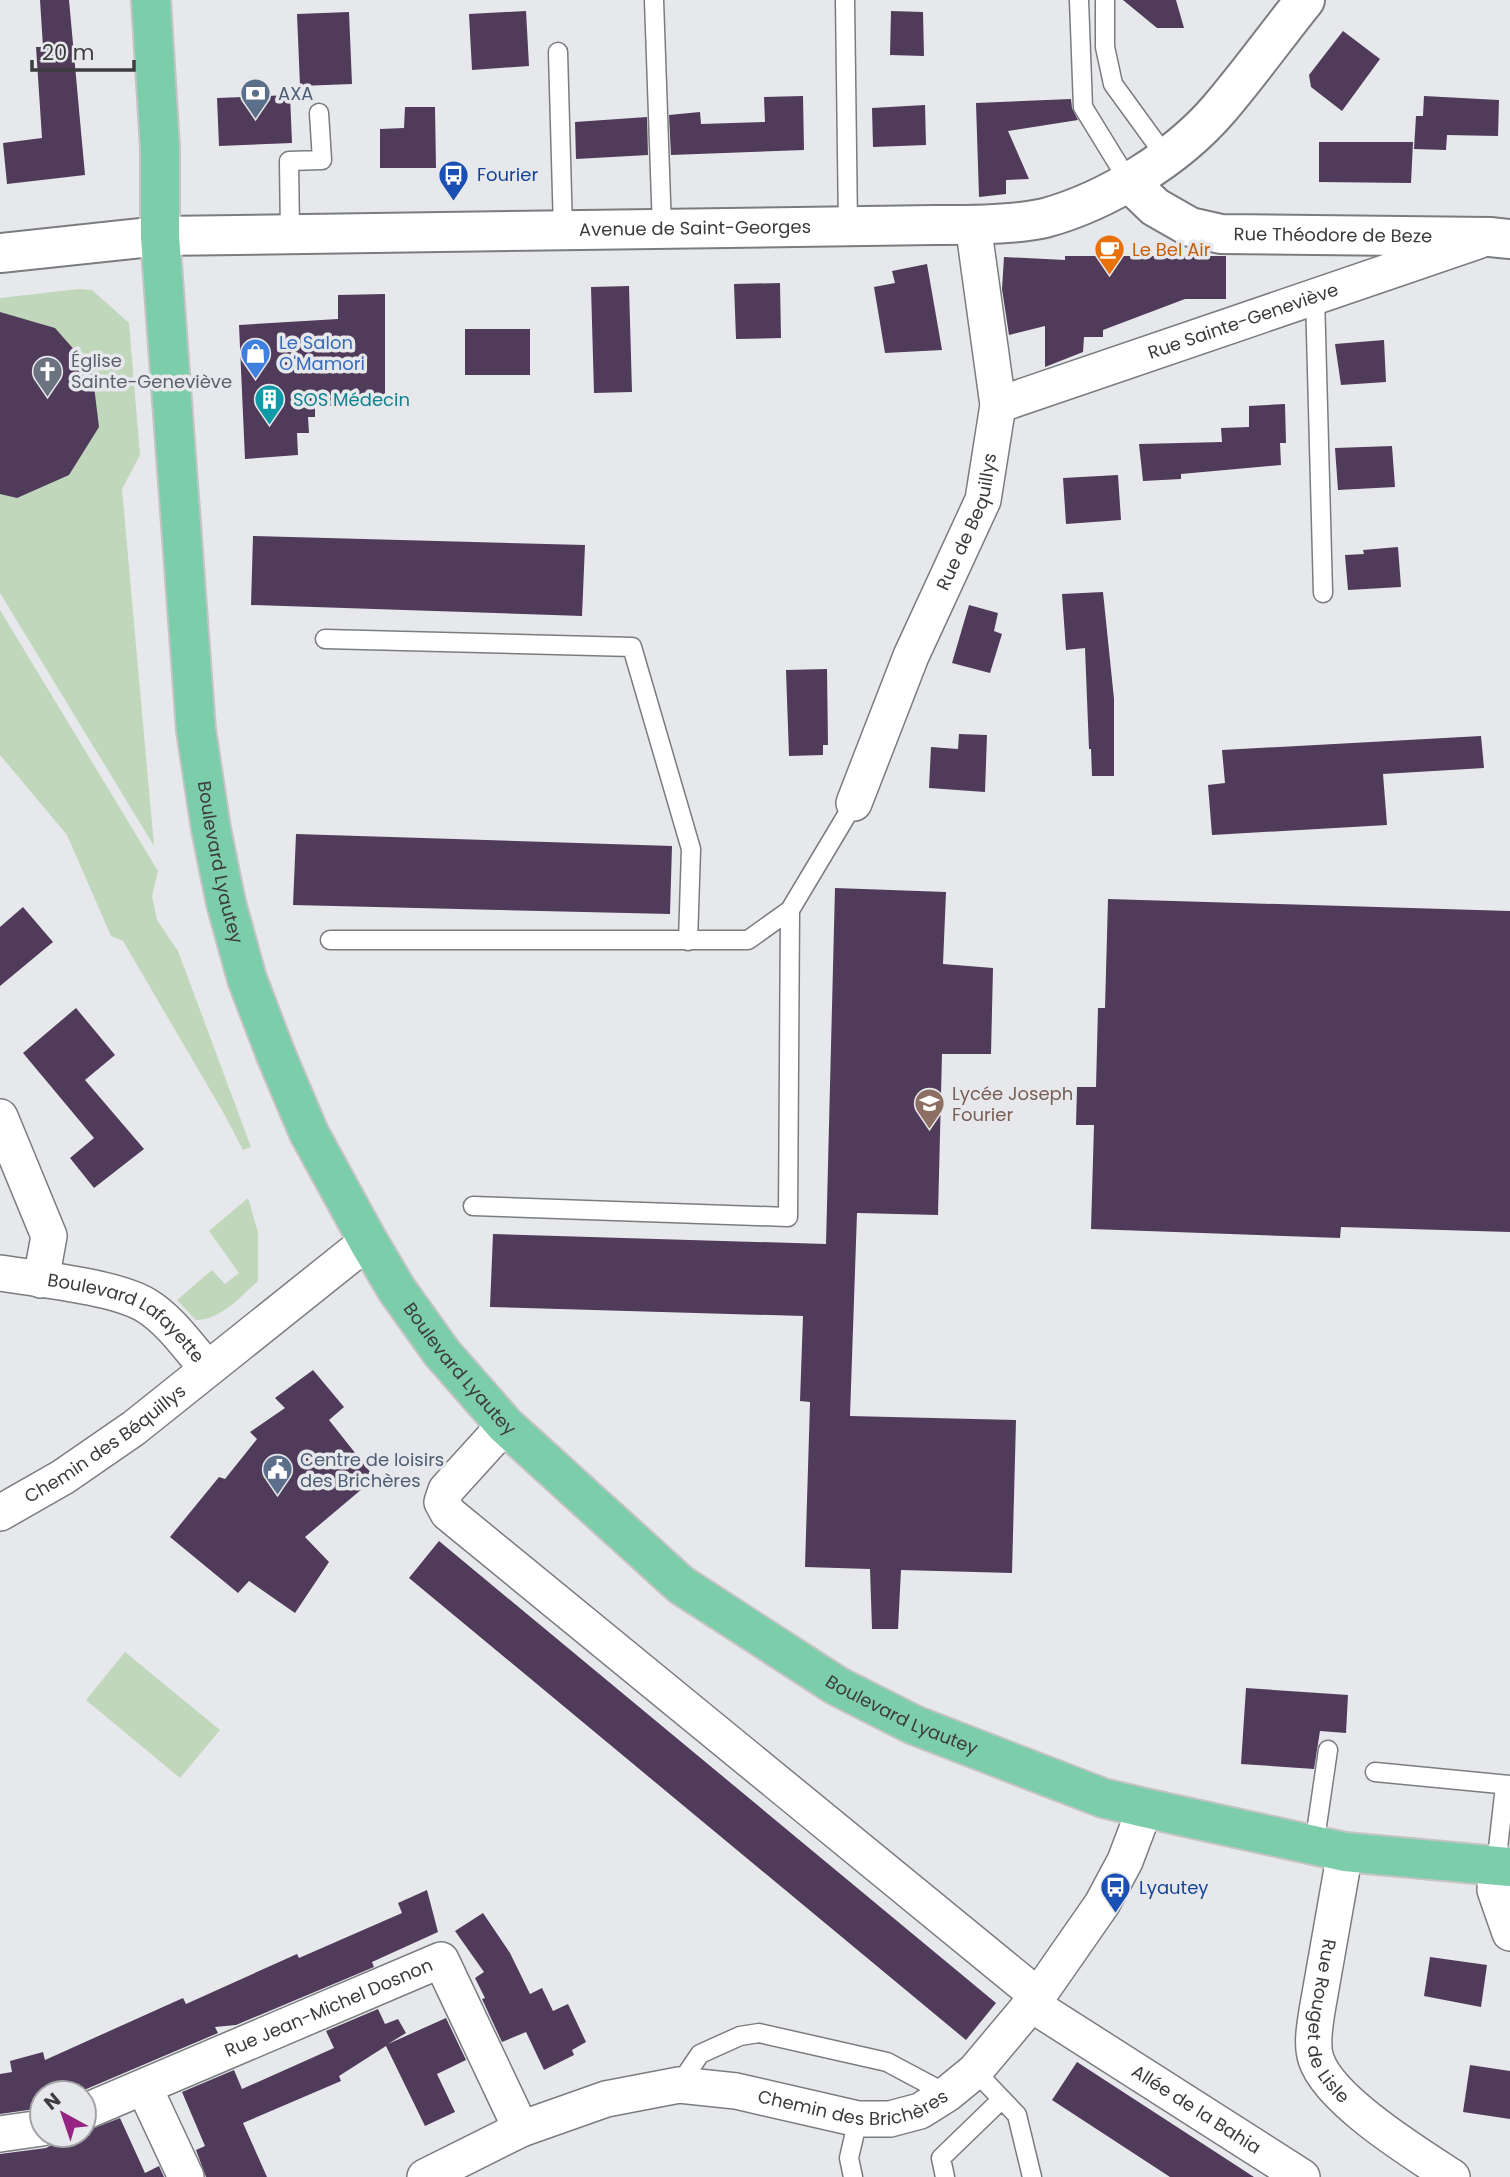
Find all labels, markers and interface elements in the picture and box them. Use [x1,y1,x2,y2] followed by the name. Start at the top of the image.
[32,28,133,72] scale bar
[42,38,95,67] text: 20 m
[238,77,272,121] bank icon: AXA
[278,81,313,106] place label: AXA
[437,158,471,202] bus stop icon: Fourier
[477,162,538,187] place label: Fourier
[579,214,811,242] street label: Avenue de Saint-Georges
[1233,221,1432,248] street label: Rue Théodore de Beze
[1092,233,1126,277] cafe icon: Le Bel Air
[1132,237,1211,262] place label: Le Bel Air
[1144,277,1341,365] street label: Rue Sainte-Geneviève
[279,330,365,376] place label: Le Salon O'Mamori
[239,336,273,380] shop icon: Le Salon O'Mamori
[71,348,232,394] place label: Église Sainte-Geneviève
[31,354,65,398] church icon: Église Sainte-Geneviève
[253,383,287,427] building icon: SOS Médecin
[293,387,410,412] place label: SOS Médecin
[930,451,1002,594] street label: Rue de Bequillys
[192,779,250,946] street label: Boulevard Lyautey
[952,1081,1073,1127] place label: Lycée Joseph Fourier
[912,1087,946,1131] school or university icon: Lycée Joseph Fourier
[46,1267,210,1368] street label: Boulevard Lafayette
[398,1297,521,1441] street label: Boulevard Lyautey
[19,1378,191,1509] street label: Chemin des Béquillys
[300,1447,444,1493] place label: Centre de loisirs des Brichères
[260,1453,294,1497] public building icon: Centre de loisirs des Brichères
[821,1669,982,1760] street label: Boulevard Lyautey
[1099,1871,1133,1915] bus stop icon: Lyautey
[1139,1875,1208,1900] place label: Lyautey
[1301,1937,1355,2109] street label: Rue Rouget de Lisle
[221,1952,436,2063] street label: Rue Jean-Michel Dosnon
[1127,2058,1266,2160] street label: Allée de la Bahia
[28,2079,98,2149] north arrow
[755,2083,953,2131] street label: Chemin des Brichères
[38,2086,67,2116] text: N

